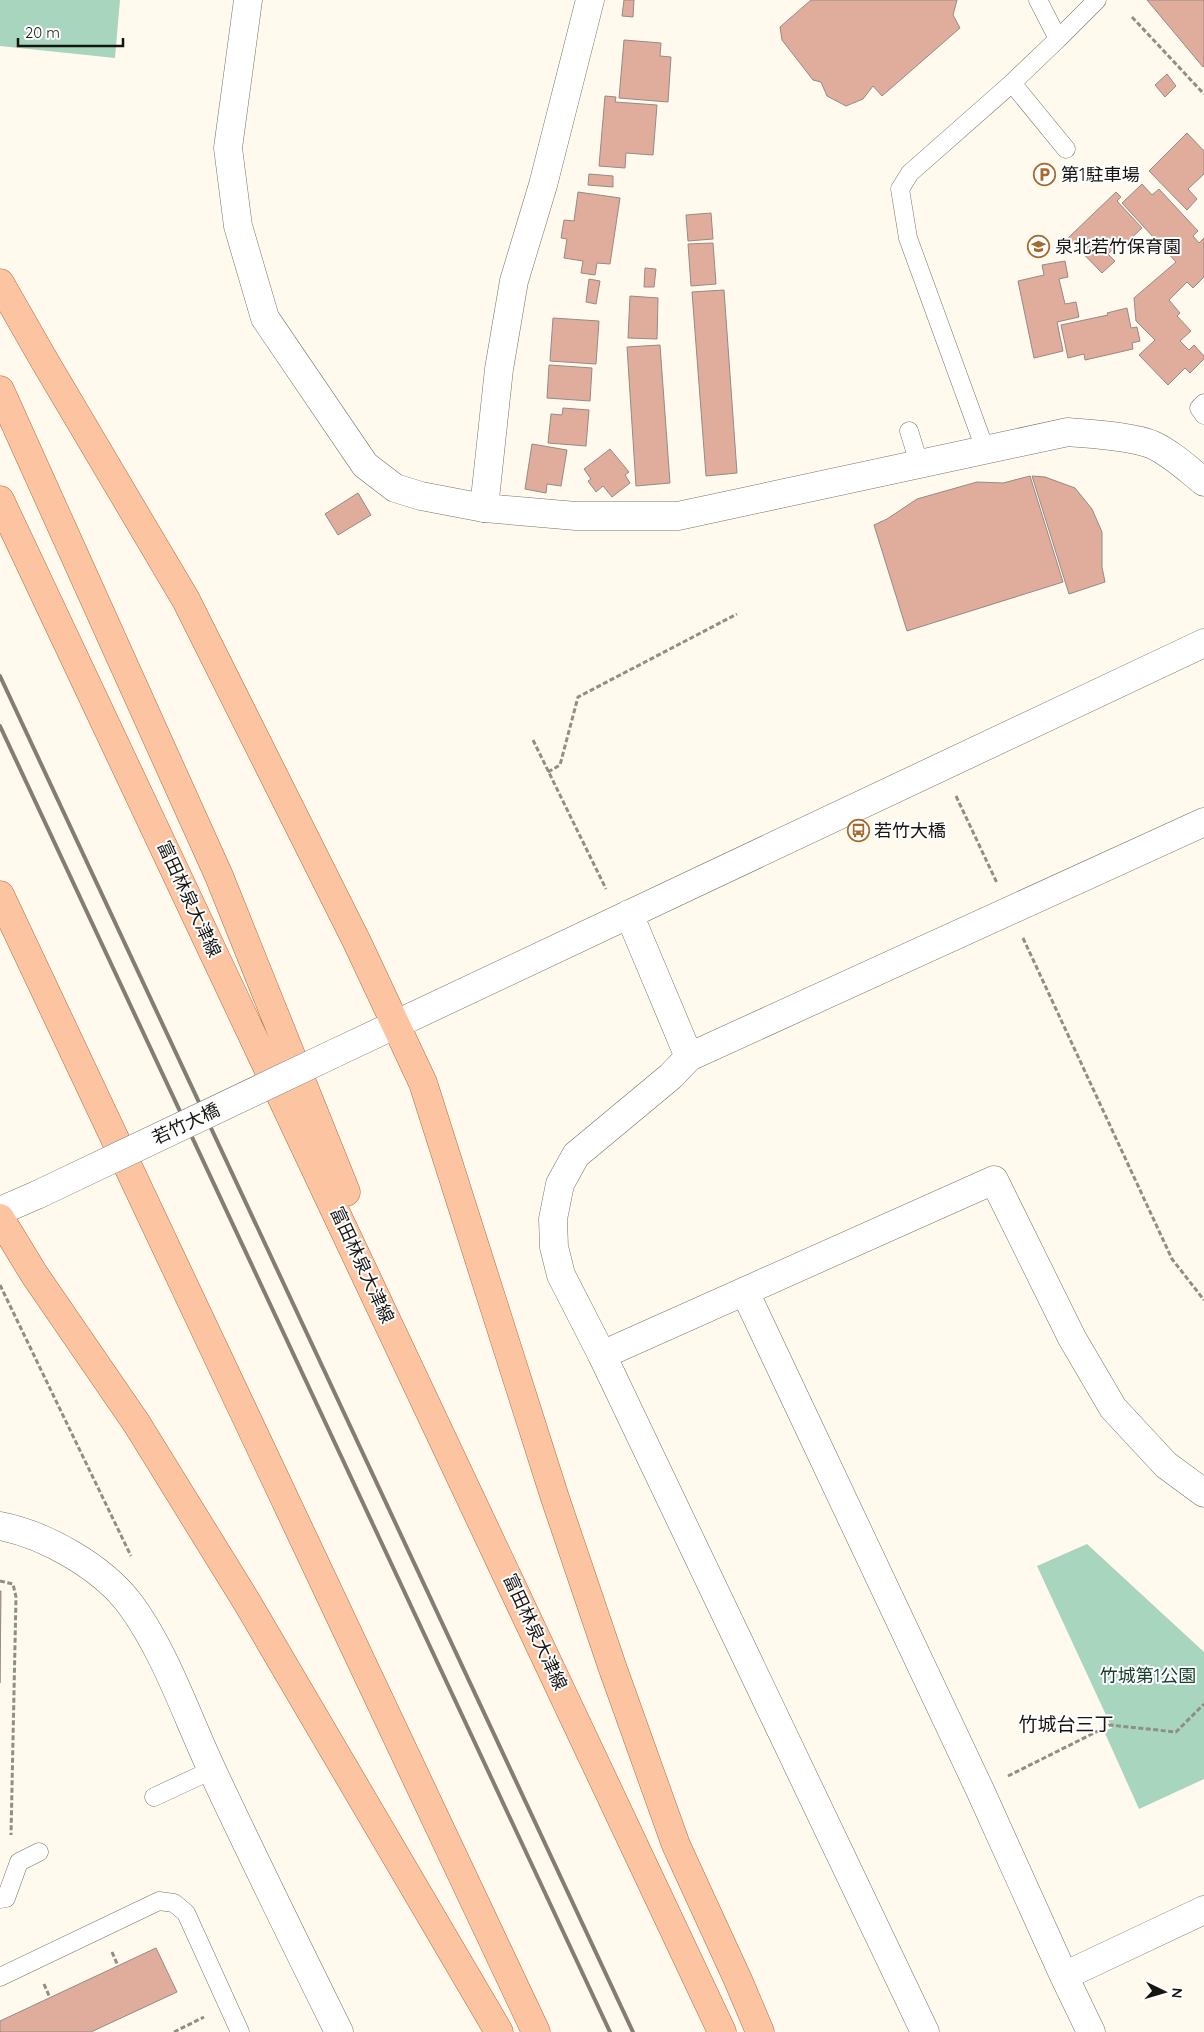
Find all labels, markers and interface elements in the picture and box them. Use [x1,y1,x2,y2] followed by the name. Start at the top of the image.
[18,15,122,47] scale bar
[25,23,60,42] text: 20 m
[1033,163,1057,187] parking icon: 第1駐車場
[1061,163,1140,186] place label: 第1駐車場
[1027,235,1051,259] school or university icon: 泉北若竹保育園
[1055,235,1181,258] place label: 泉北若竹保育園
[846,819,870,843] bus stop icon: 若竹大橋
[874,819,946,842] place label: 若竹大橋
[152,837,227,961] street label: 富田林泉大津線
[148,1098,223,1149] street label: 若竹大橋
[325,1203,400,1327] street label: 富田林泉大津線
[498,1570,573,1694] street label: 富田林泉大津線
[1100,1664,1196,1687] park label: 竹城第1公園
[1018,1712,1114,1736] district label: 竹城台三丁
[1139,1967,1189,2017] north arrow
[1168,1987,1186,1999] text: N

